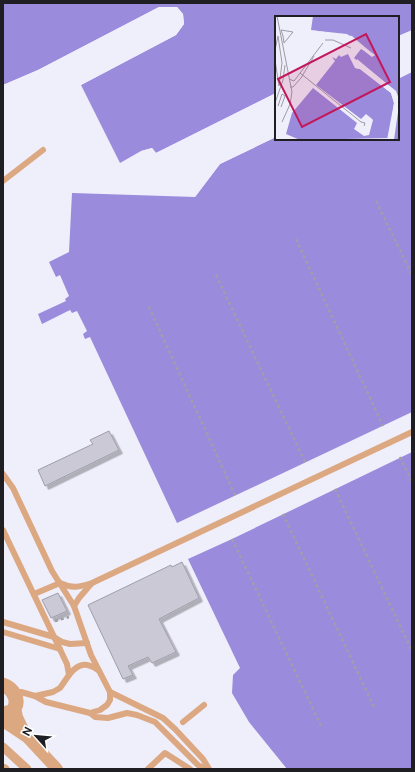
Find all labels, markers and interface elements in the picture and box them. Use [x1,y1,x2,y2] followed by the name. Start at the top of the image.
[275,16,399,140] inset map
[16,716,56,756] north arrow
[20,725,34,738] text: N

